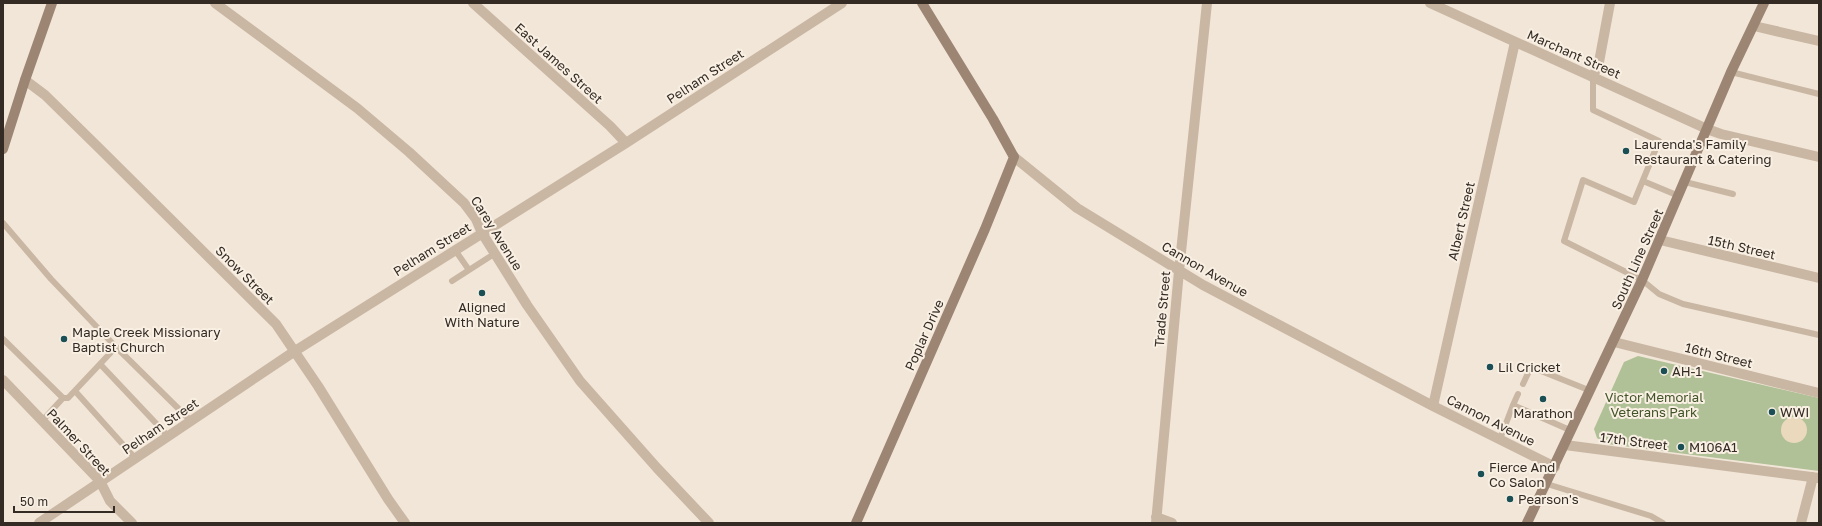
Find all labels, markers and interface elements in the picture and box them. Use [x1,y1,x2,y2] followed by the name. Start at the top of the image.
[512,19,606,107] street label: East James Street
[1525,26,1623,82] street label: Marchant Street
[663,45,747,107] street label: Pelham Street
[1634,136,1771,167] place label: Laurenda's Family Restaurant & Catering
[1621,146,1631,156] marker: Laurenda's Family Restaurant & Catering
[1444,180,1478,262] street label: Albert Street
[468,193,526,273] street label: Carey Avenue
[1608,206,1666,312] street label: South Line Street
[390,219,474,279] street label: Pelham Street
[1707,231,1777,263] street label: 15th Street
[1159,238,1251,300] street label: Cannon Avenue
[212,242,278,308] street label: Snow Street
[1151,270,1173,348] street label: Trade Street
[477,288,487,298] marker: Aligned With Nature
[901,297,947,373] street label: Poplar Drive
[444,299,520,330] place label: Aligned With Nature
[72,324,221,355] place label: Maple Creek Missionary Baptist Church
[59,334,69,344] marker: Maple Creek Missionary Baptist Church
[1684,339,1754,371] street label: 16th Street
[1498,359,1561,375] place label: Lil Cricket
[1485,362,1495,372] marker: Lil Cricket
[1672,363,1702,379] place label: AH-1
[1659,366,1669,376] marker: AH-1
[1605,389,1703,420] park label: Victor Memorial Veterans Park
[1444,391,1538,449] street label: Cannon Avenue
[1538,394,1548,404] marker: Marathon
[119,395,201,457] street label: Pelham Street
[1780,404,1809,420] place label: WWI
[44,405,114,479] street label: Palmer Street
[1513,405,1573,421] place label: Marathon
[1767,407,1777,417] marker: WWI
[1599,429,1669,453] street label: 17th Street
[1689,439,1737,455] place label: M106A1
[1676,442,1686,452] marker: M106A1
[1489,459,1555,490] place label: Fierce And Co Salon
[1476,469,1486,479] marker: Fierce And Co Salon
[14,488,114,514] scale bar
[1518,491,1579,507] place label: Pearson's
[20,494,48,509] text: 50 m
[1505,494,1515,504] marker: Pearson's

